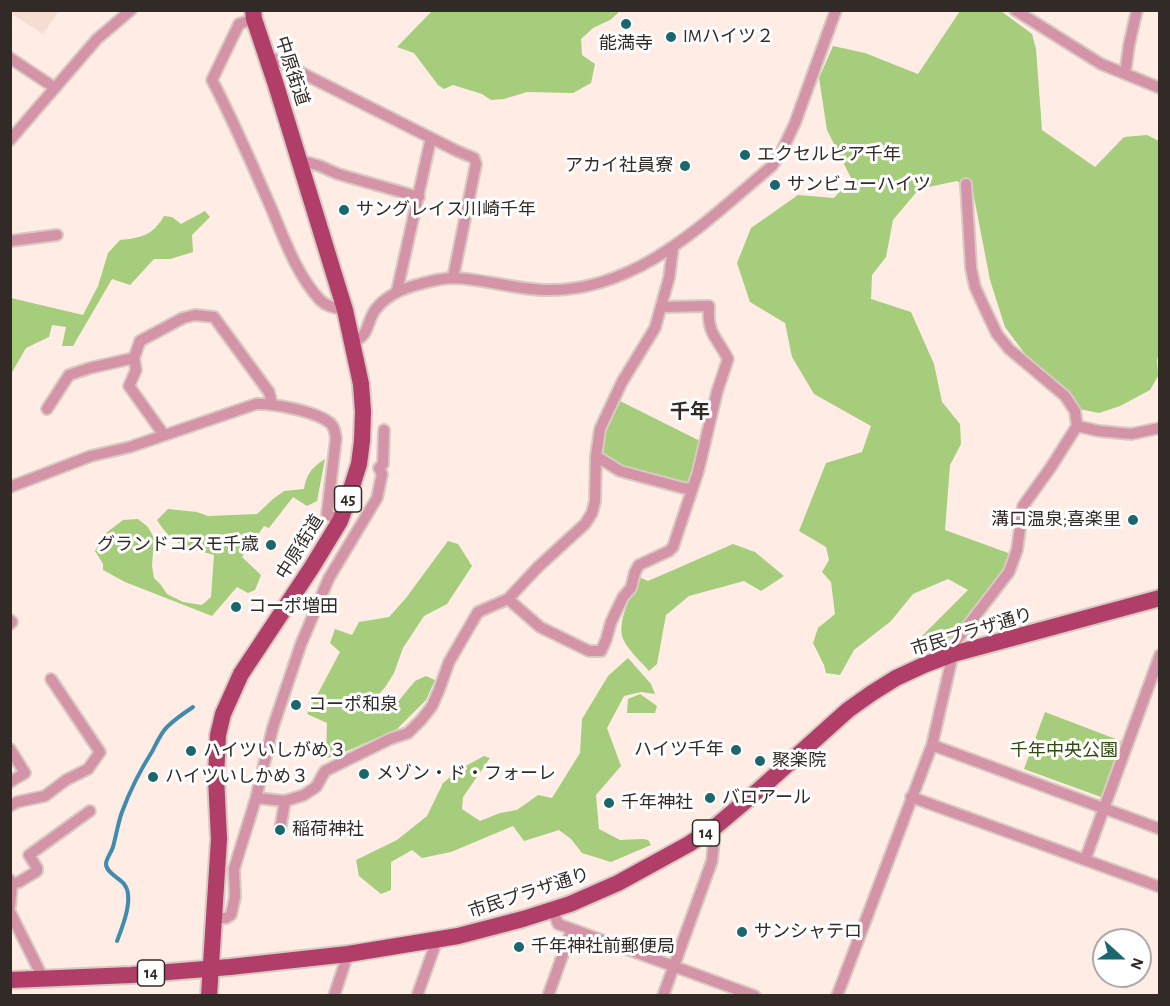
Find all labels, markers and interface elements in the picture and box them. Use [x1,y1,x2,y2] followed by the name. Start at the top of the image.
[619,17,633,31] marker: 能満寺
[683,26,774,48] place label: IMハイツ２
[664,30,678,44] marker: IMハイツ２
[271,33,313,109] street label: 中原街道
[599,33,653,55] place label: 能満寺
[757,144,901,166] place label: エクセルピア千年
[738,148,752,162] marker: エクセルピア千年
[565,155,673,177] place label: アカイ社員寮
[678,159,692,173] marker: アカイ社員寮
[787,174,931,196] place label: サンビューハイツ
[768,178,782,192] marker: サンビューハイツ
[356,199,536,221] place label: サングレイス川崎千年
[337,203,351,217] marker: サングレイス川崎千年
[670,400,710,424] district label: 千年
[334,486,362,512] road number: 45
[991,509,1121,531] place label: 溝口温泉;喜楽里
[272,511,328,583] street label: 中原街道
[1126,513,1140,527] marker: 溝口温泉;喜楽里
[97,534,259,556] place label: グランドコスモ千歳
[264,538,278,552] marker: グランドコスモ千歳
[248,596,338,618] place label: コーポ増田
[229,600,243,614] marker: コーポ増田
[909,603,1035,661] street label: 市民プラザ通り
[308,694,398,716] place label: コーポ和泉
[289,698,303,712] marker: コーポ和泉
[634,739,724,761] place label: ハイツ千年
[203,740,347,762] place label: ハイツいしがめ３
[1010,740,1118,762] park label: 千年中央公園
[729,743,743,757] marker: ハイツ千年
[184,744,198,758] marker: ハイツいしがめ３
[772,750,826,772] place label: 聚楽院
[753,754,767,768] marker: 聚楽院
[376,763,556,785] place label: メゾン・ド・フォーレ
[165,766,309,788] place label: ハイツいしかめ３
[357,767,371,781] marker: メゾン・ド・フォーレ
[146,770,160,784] marker: ハイツいしかめ３
[722,787,811,809] place label: バロアール
[703,791,717,805] marker: バロアール
[621,792,693,814] place label: 千年神社
[602,796,616,810] marker: 千年神社
[292,819,364,841] place label: 稲荷神社
[692,820,720,846] road number: 14
[273,823,287,837] marker: 稲荷神社
[466,863,592,923] street label: 市民プラザ通り
[754,921,862,943] place label: サンシャテロ
[735,925,749,939] marker: サンシャテロ
[1092,928,1152,988] north arrow
[531,936,675,958] place label: 千年神社前郵便局
[512,940,526,954] marker: 千年神社前郵便局
[1127,956,1146,972] text: N
[138,960,164,986] road number: 14

